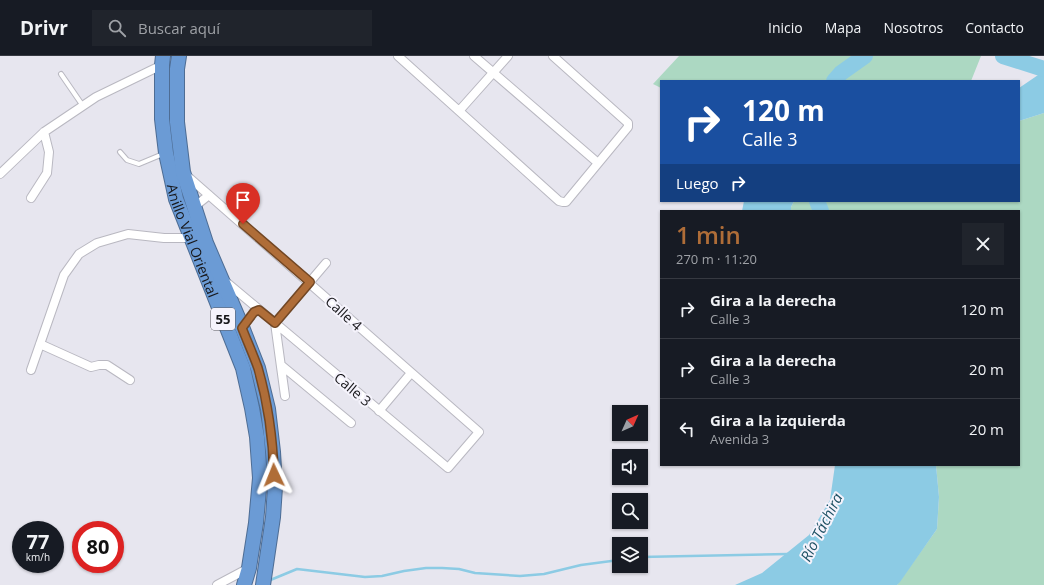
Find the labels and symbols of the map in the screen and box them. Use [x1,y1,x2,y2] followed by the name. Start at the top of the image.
[163,182,223,300] street label: Anillo Vial Oriental
[226,183,260,224] pin
[322,291,366,335] street label: Calle 4
[211,308,235,330] road number: 55
[330,368,376,410] street label: Calle 3
[612,405,648,441] north arrow
[253,454,295,496] position arrow
[795,489,847,565] water label: Río Táchira
[72,521,124,573] speed limit sign: 80

